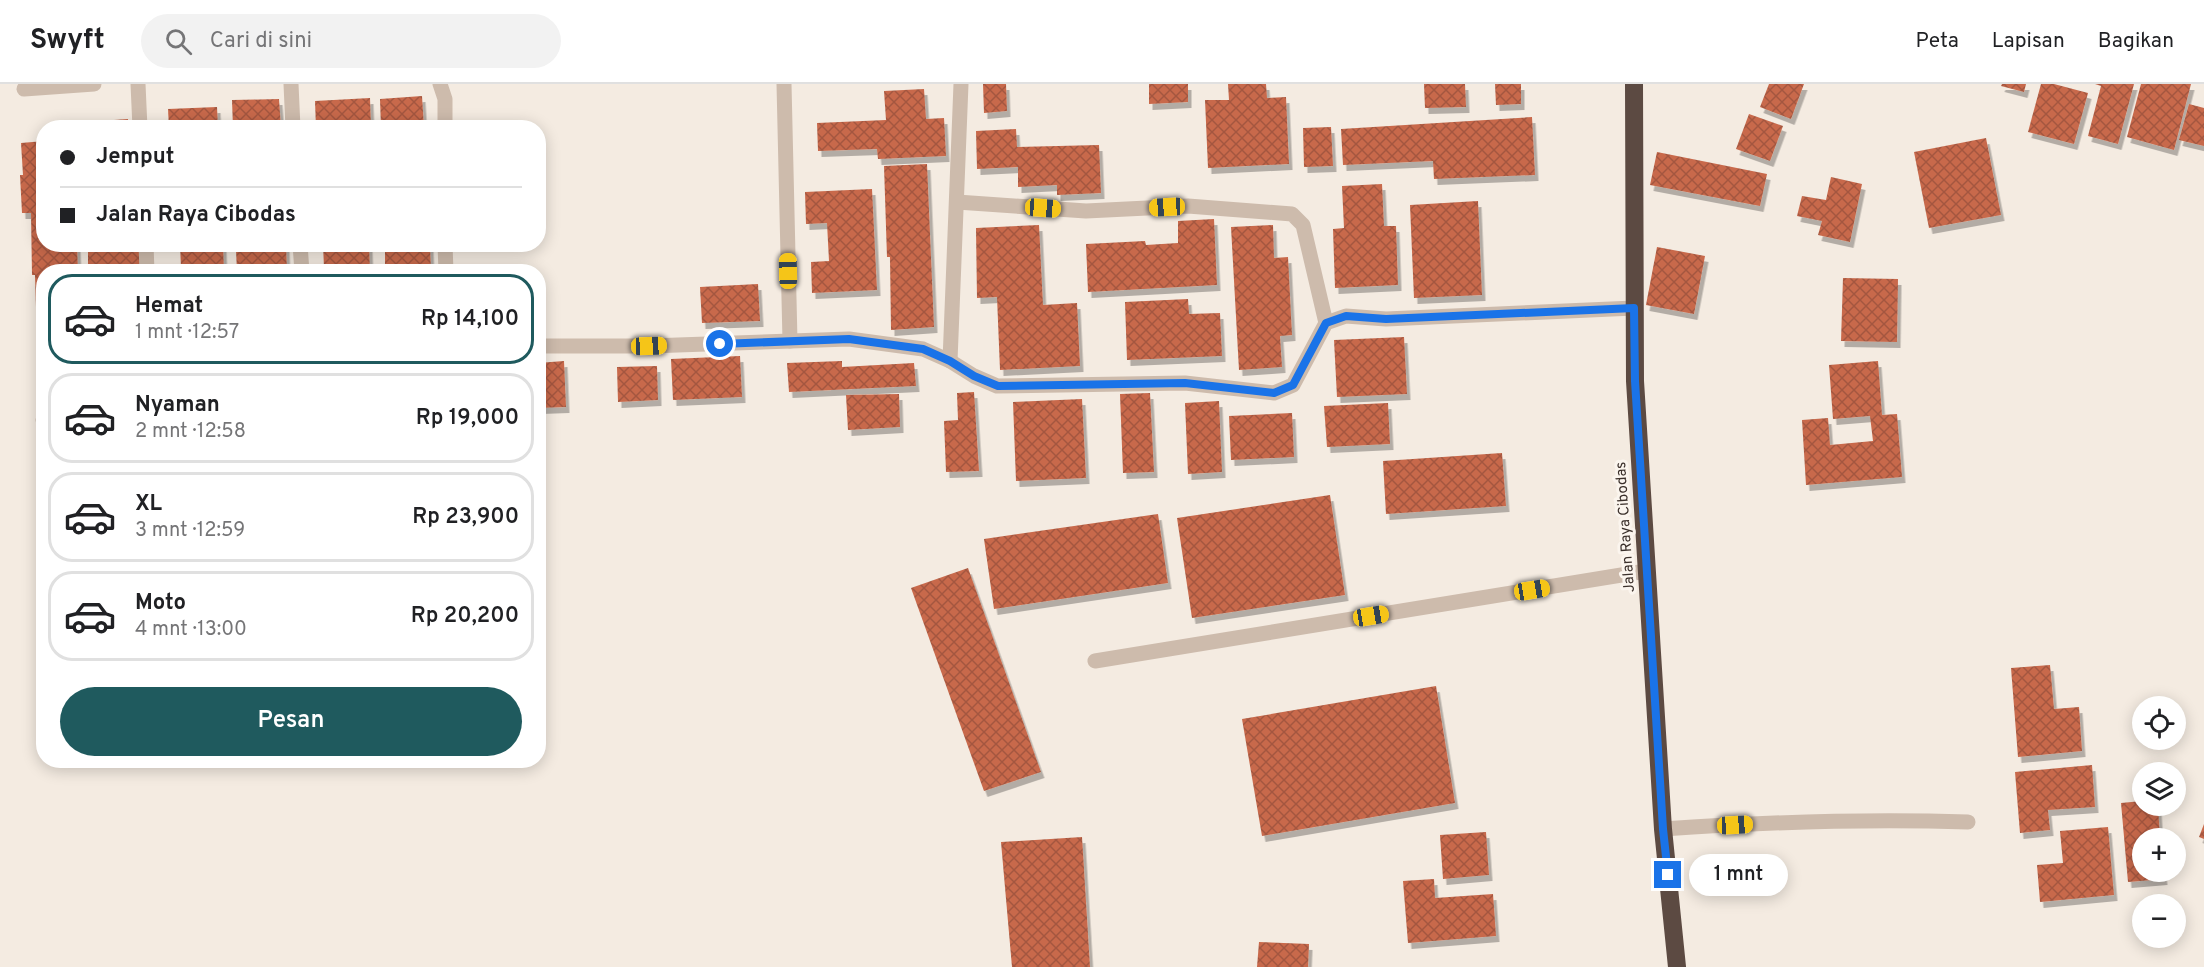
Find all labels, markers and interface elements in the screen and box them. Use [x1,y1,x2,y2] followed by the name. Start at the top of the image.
[141,14,561,68] search box
[30,23,105,59] text: Swyft
[162,25,195,58] icon: search
[210,28,312,55] text: Cari di sini
[1916,28,1959,55] text: Peta
[1992,28,2065,55] text: Lapisan
[2098,28,2174,55] text: Bagikan
[96,144,174,171] text: Jemput
[1149,197,1185,217] car
[1024,198,1062,218] car
[96,202,296,229] text: Jalan Raya Cibodas
[779,253,797,289] car
[63,292,117,346] icon: car
[135,293,203,320] text: Hemat
[421,306,519,333] text: Rp 14,100
[135,320,239,346] text: 1 mnt · 12:57
[706,330,733,357] route start
[631,336,667,356] car
[63,391,117,445] icon: car
[135,392,220,419] text: Nyaman
[416,405,519,432] text: Rp 19,000
[135,419,246,445] text: 2 mnt · 12:58
[1612,461,1640,593] street label: Jalan Raya Cibodas
[63,490,117,544] icon: car
[135,491,162,518] text: XL
[412,504,519,531] text: Rp 23,900
[135,518,245,544] text: 3 mnt · 12:59
[1513,578,1551,602] car
[63,589,117,643] icon: car
[135,590,186,617] text: Moto
[411,603,519,630] text: Rp 20,200
[1352,604,1390,628] car
[135,617,247,643] text: 4 mnt · 13:00
[60,687,522,756] button: Pesan
[2132,696,2186,948] map controls
[2132,696,2186,750] button: locate
[2132,762,2186,816] button: layers
[1717,815,1753,835] car
[2132,828,2186,882] button: +
[1689,854,1788,896] callout: 1 mnt
[1654,861,1681,888] route end
[1714,862,1763,888] text: 1 mnt
[2132,894,2186,948] button: −

